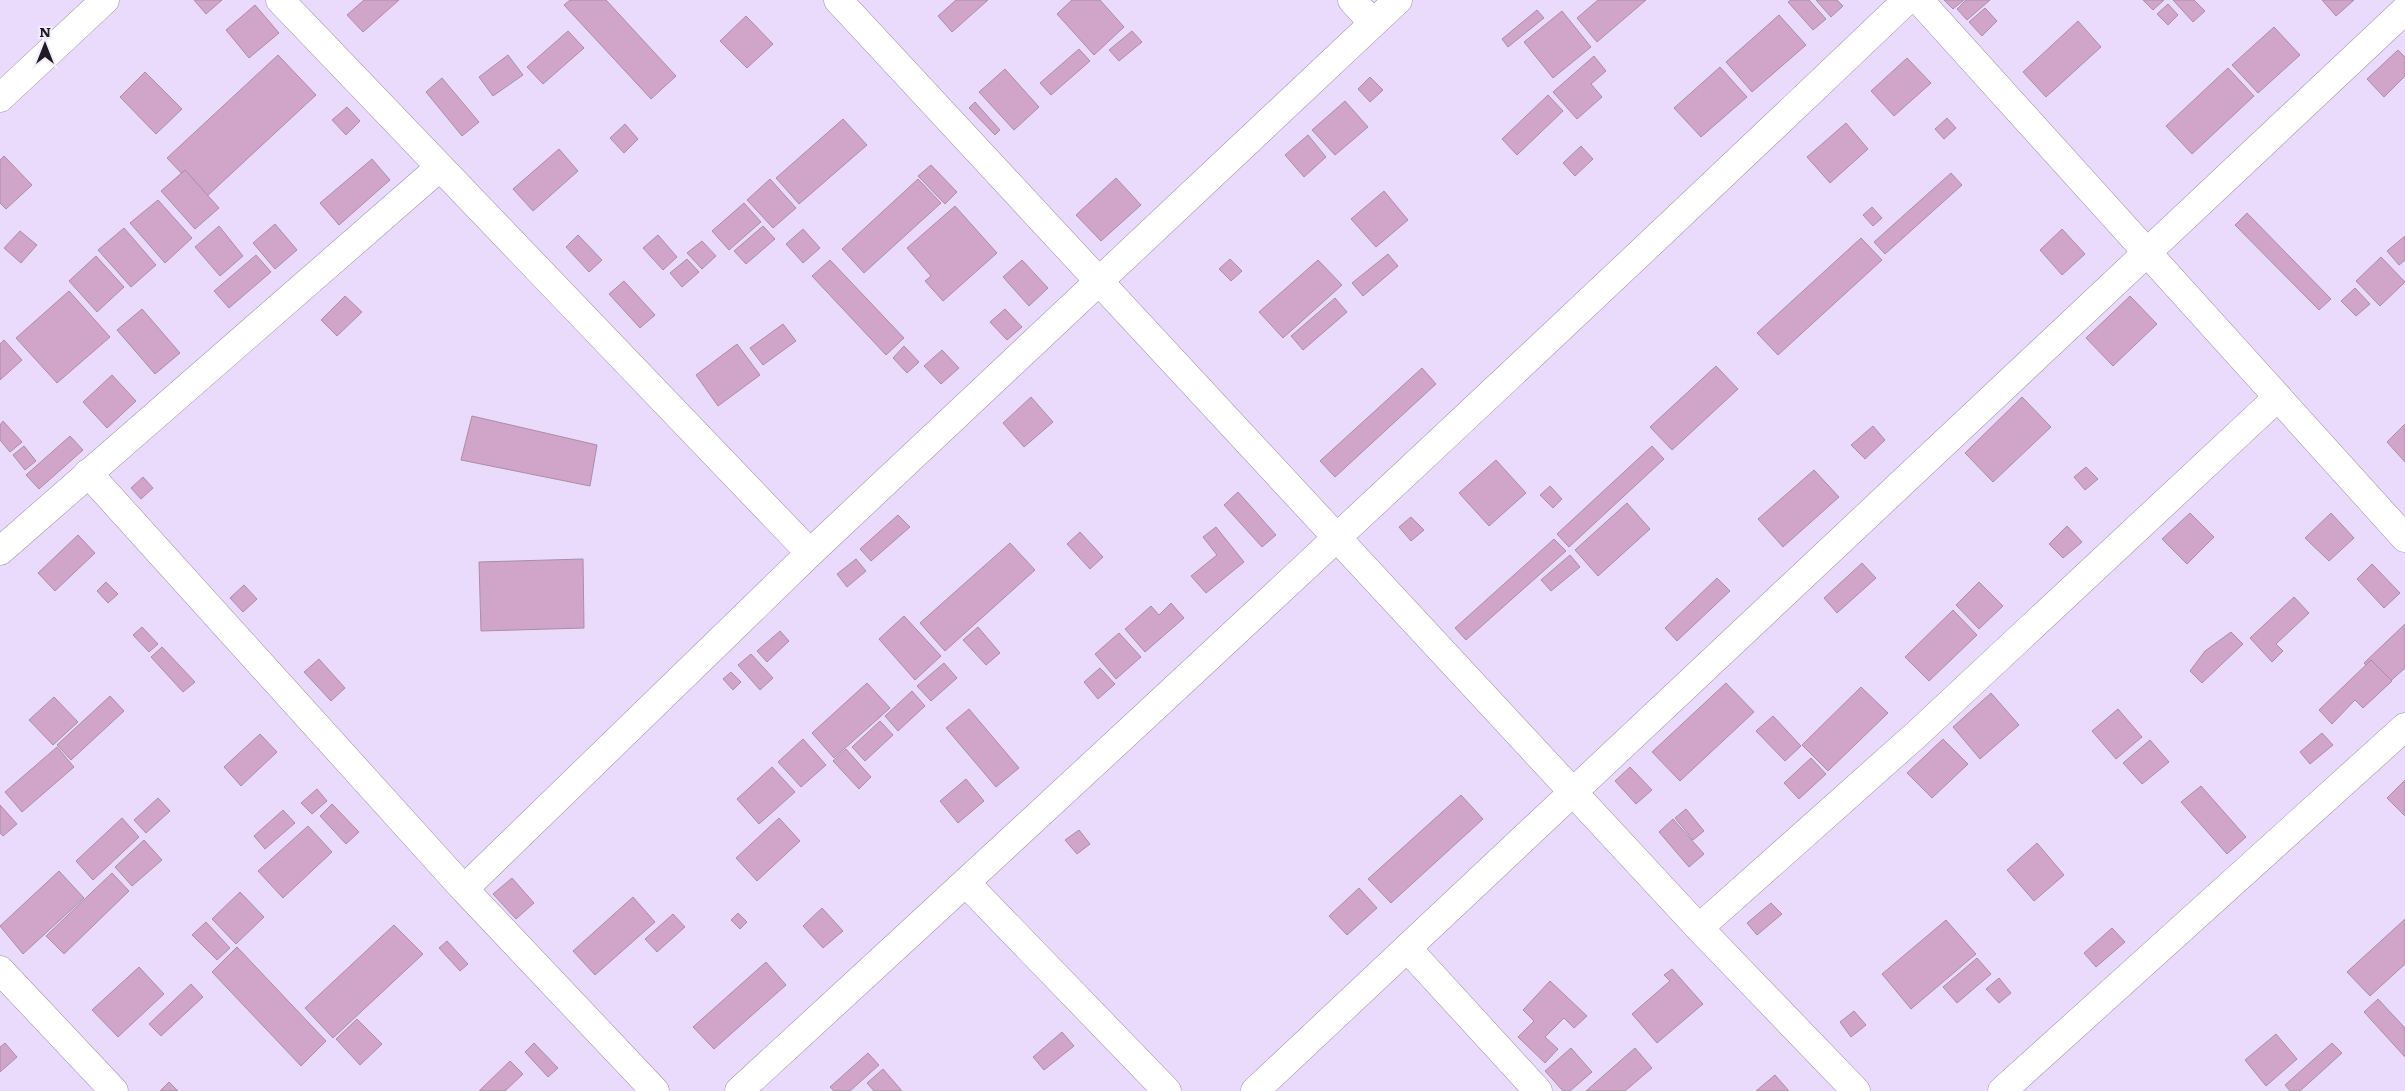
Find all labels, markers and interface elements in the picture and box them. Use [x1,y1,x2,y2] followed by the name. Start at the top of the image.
[20,20,70,70] north arrow
[39,21,51,41] text: N

